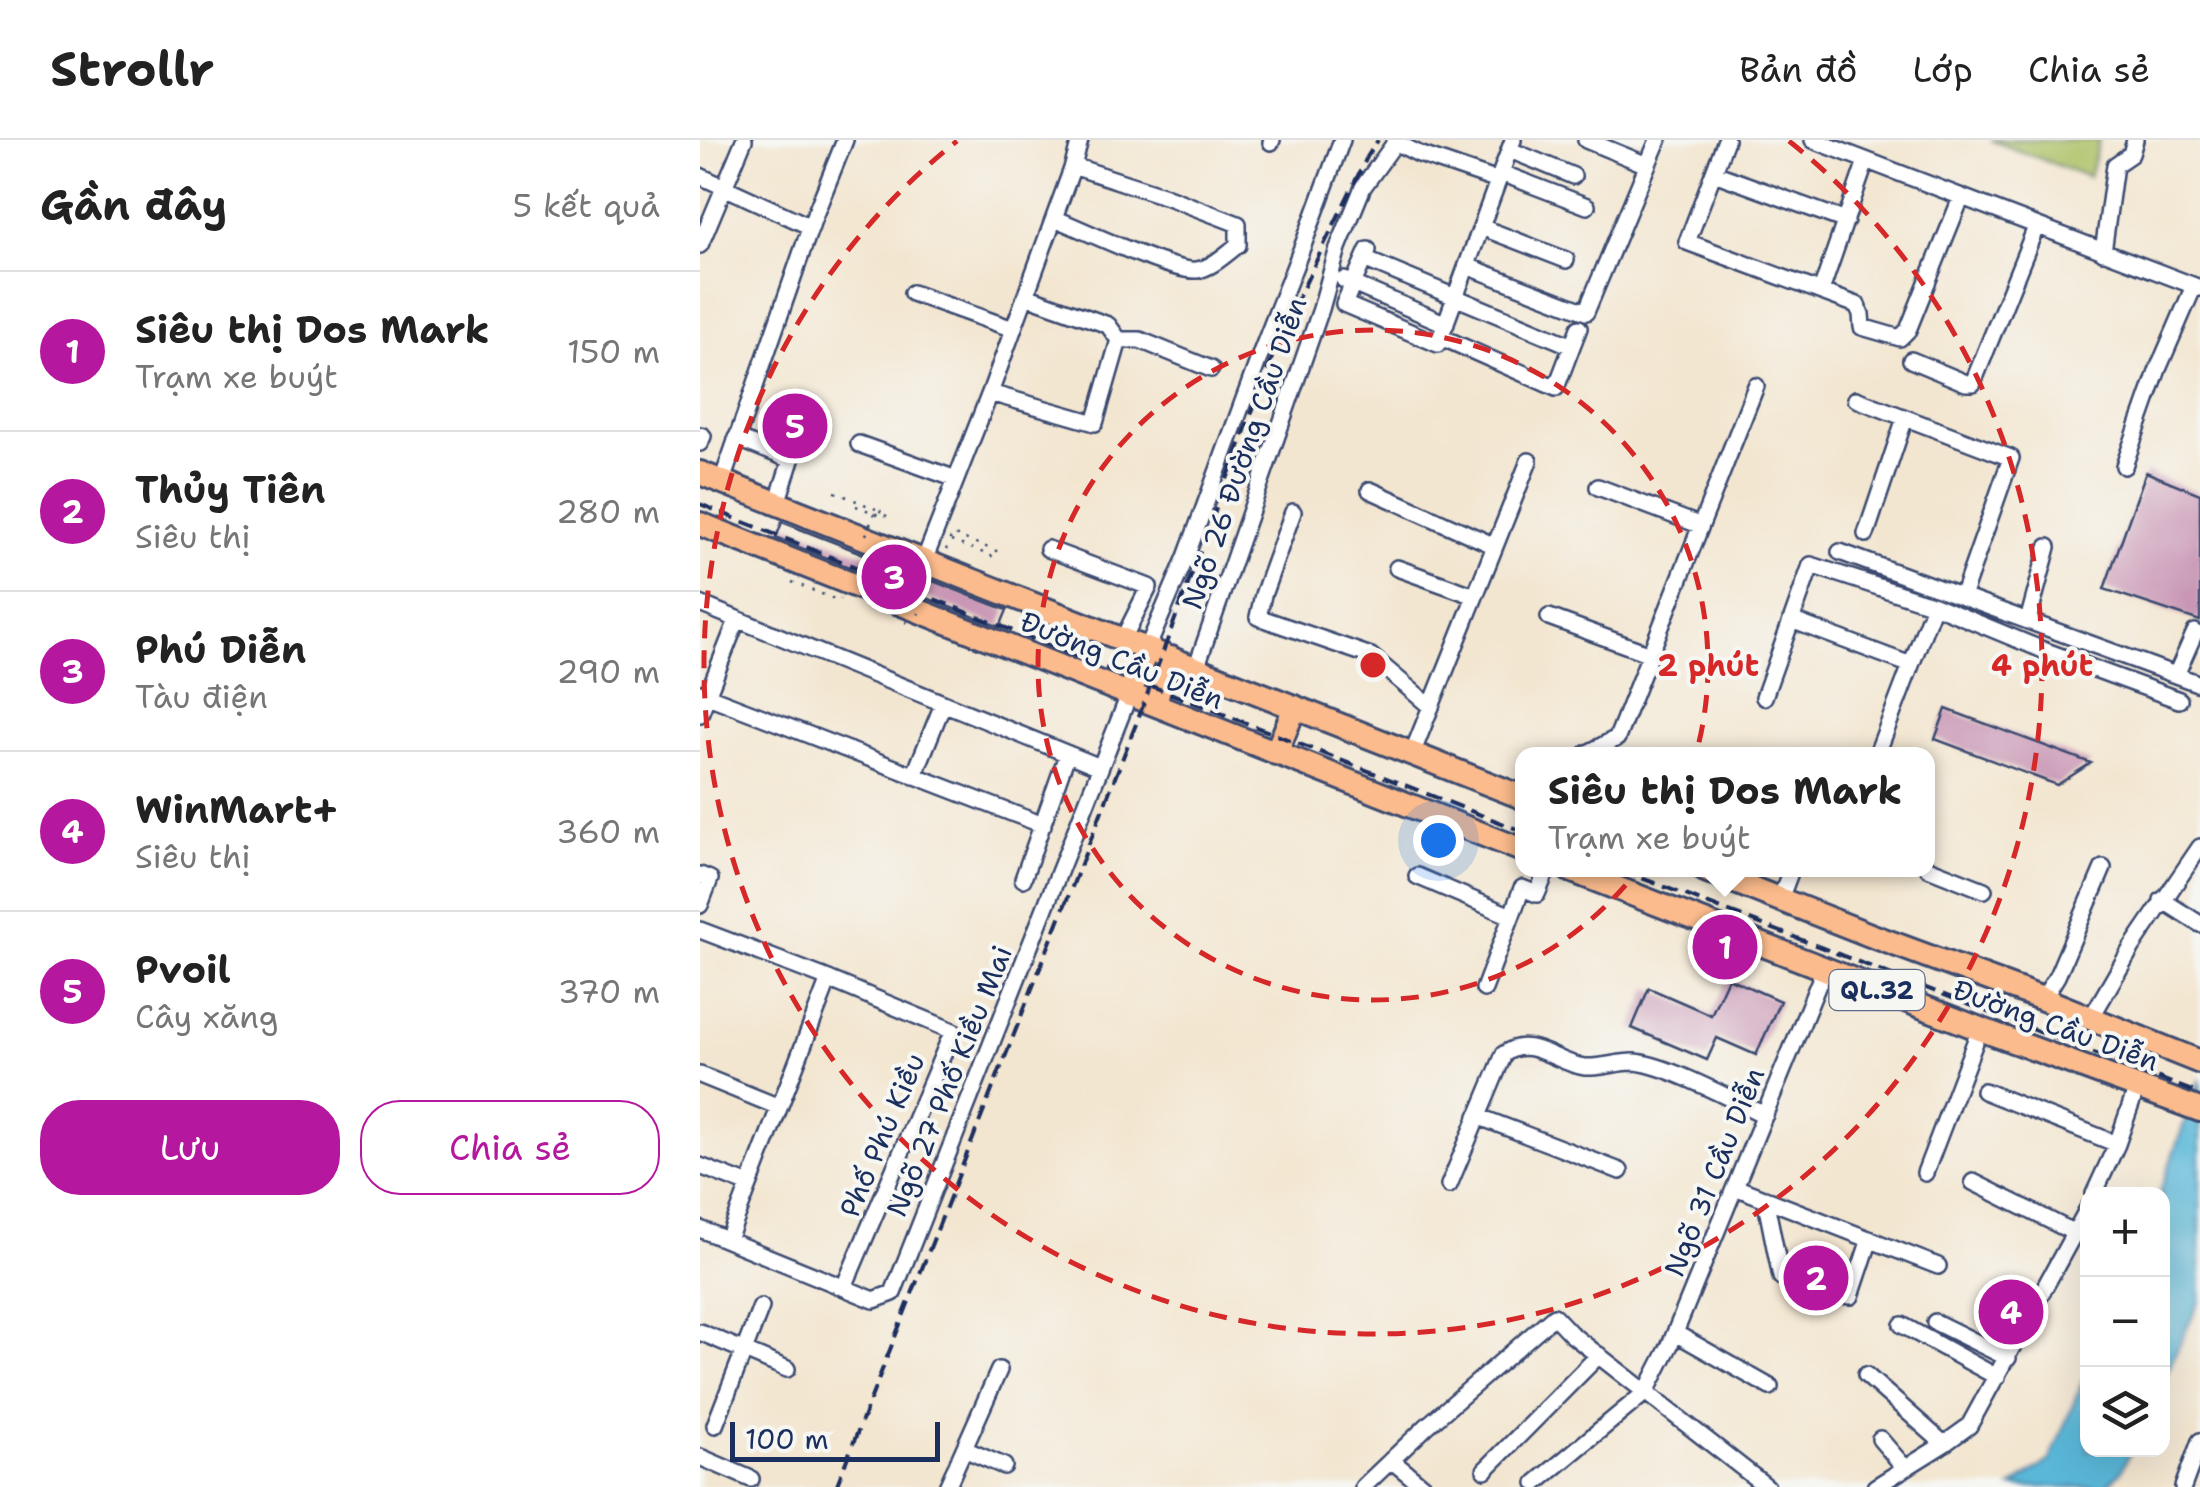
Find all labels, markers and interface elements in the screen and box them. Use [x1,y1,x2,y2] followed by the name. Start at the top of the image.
[50,37,214,101] text: Strollr
[1739,46,1858,93] text: Bản đồ
[1913,46,1973,93] text: Lớp
[2028,46,2150,93] text: Chia sẻ
[40,177,227,233] text: Gần đây
[513,184,660,227] text: 5 kết quả
[1173,292,1315,614] street label: Ngõ 26 Đường Cầu Diễn
[135,304,490,355] text: Siêu thị Dos Mark
[65,330,80,373] text: 1
[567,330,660,373] text: 150 m
[135,355,338,398] text: Trạm xe buýt
[762,388,828,464] pin: 5
[135,464,326,515] text: Thủy Tiên
[61,490,84,533] text: 2
[556,490,660,533] text: 280 m
[135,515,251,558] text: Siêu thị
[862,540,926,614] pin: 3
[1015,602,1229,718] street label: Đường Cầu Diễn
[135,624,306,675] text: Phú Diễn
[1657,645,1759,686] text: 2 phút
[1991,645,2093,686] text: 4 phút
[1355,647,1391,683] centre of rings
[61,650,84,693] text: 3
[557,650,660,693] text: 290 m
[135,675,268,718] text: Tàu điện
[1515,747,1935,877] popup
[1548,765,1902,816] text: Siêu thị Dos Mark
[135,784,339,835] text: WinMart+
[61,810,84,853] text: 4
[556,810,660,853] text: 360 m
[1413,815,1464,866] your location
[1548,816,1751,859] text: Trạm xe buýt
[135,835,251,878] text: Siêu thị
[1692,910,1758,984] pin: 1
[877,940,1021,1222] street label: Ngõ 27 Phố Kiều Mai
[135,944,231,995] text: Pvoil
[62,970,83,1013] text: 5
[558,970,660,1013] text: 370 m
[1830,970,1924,1010] road number: QL.32
[1948,970,2164,1080] street label: Đường Cầu Diễn
[135,995,278,1038] text: Cây xăng
[830,1047,934,1223] street label: Phố Phú Kiều
[1655,1062,1773,1282] street label: Ngõ 31 Cầu Diễn
[40,1100,340,1195] button: Lưu
[360,1100,660,1195] button: Chia sẻ
[2080,1187,2170,1457] map controls
[2080,1187,2170,1277] button: +
[1784,1240,1848,1316] pin: 2
[1978,1274,2044,1350] pin: 4
[2080,1277,2170,1367] button: −
[2080,1367,2170,1457] button: layers
[730,1417,940,1462] scale bar
[745,1420,829,1458] text: 100 m

